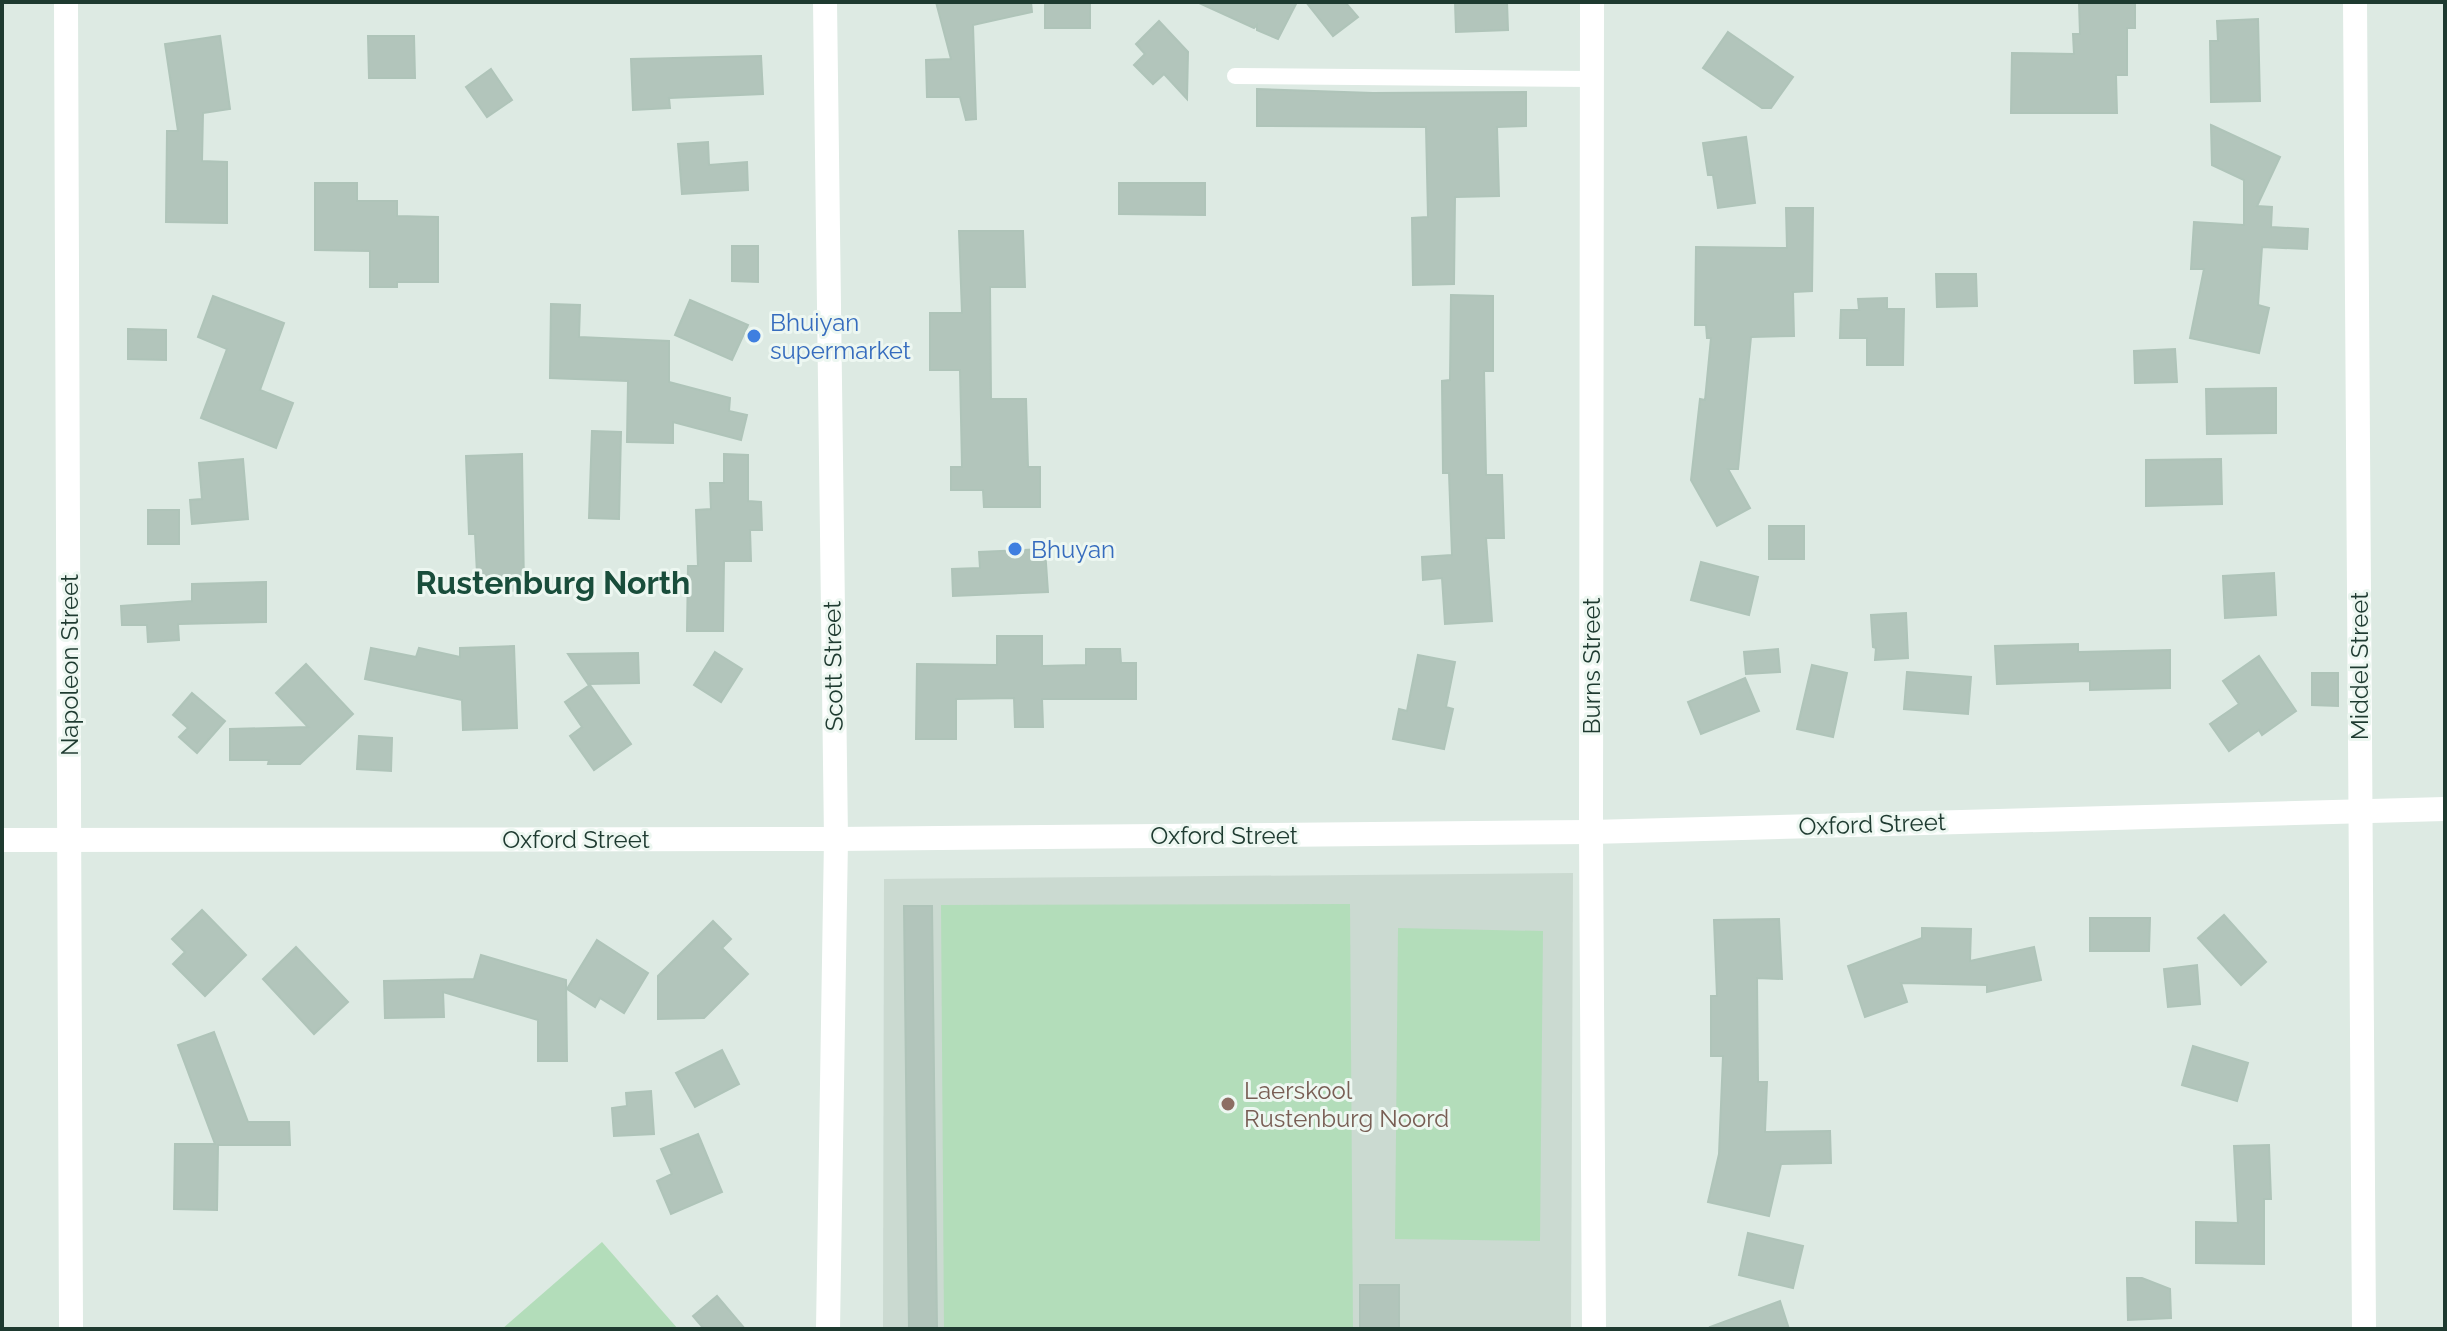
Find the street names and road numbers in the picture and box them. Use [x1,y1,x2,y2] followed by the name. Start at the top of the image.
[55,574,84,756] street label: Napoleon Street
[2345,592,2374,740] street label: Middel Street
[1577,598,1606,734] street label: Burns Street
[817,601,849,731] street label: Scott Street
[1798,807,1946,841] street label: Oxford Street
[1150,821,1298,850] street label: Oxford Street
[502,825,650,854] street label: Oxford Street

